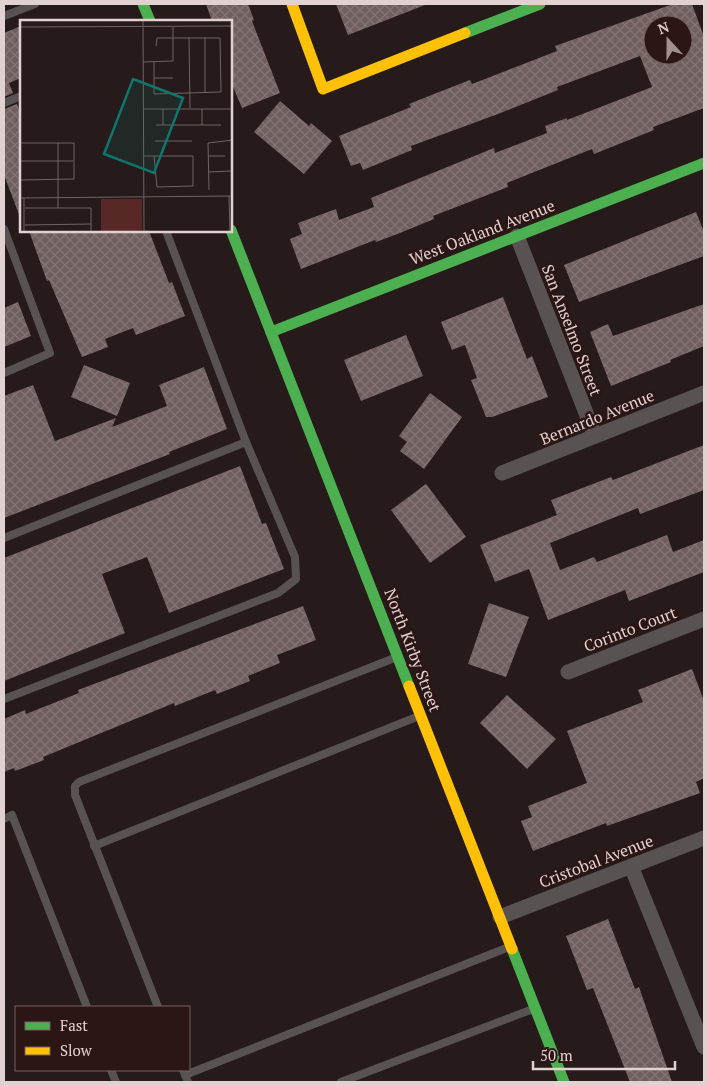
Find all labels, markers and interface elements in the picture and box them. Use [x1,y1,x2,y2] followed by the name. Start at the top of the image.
[643,15,693,65] north arrow
[655,16,672,38] text: N
[20,20,232,232] inset map
[406,194,558,270] street label: West Oakland Avenue
[537,261,607,399] street label: San Anselmo Street
[537,384,657,450] street label: Bernardo Avenue
[379,585,447,715] street label: North Kirby Street
[580,601,680,657] street label: Corinto Court
[536,829,656,893] street label: Cristobal Avenue
[15,1006,190,1071] legend
[60,1015,88,1035] text: Fast
[533,1038,676,1070] scale bar
[60,1040,93,1060] text: Slow
[540,1045,573,1065] text: 50 m

